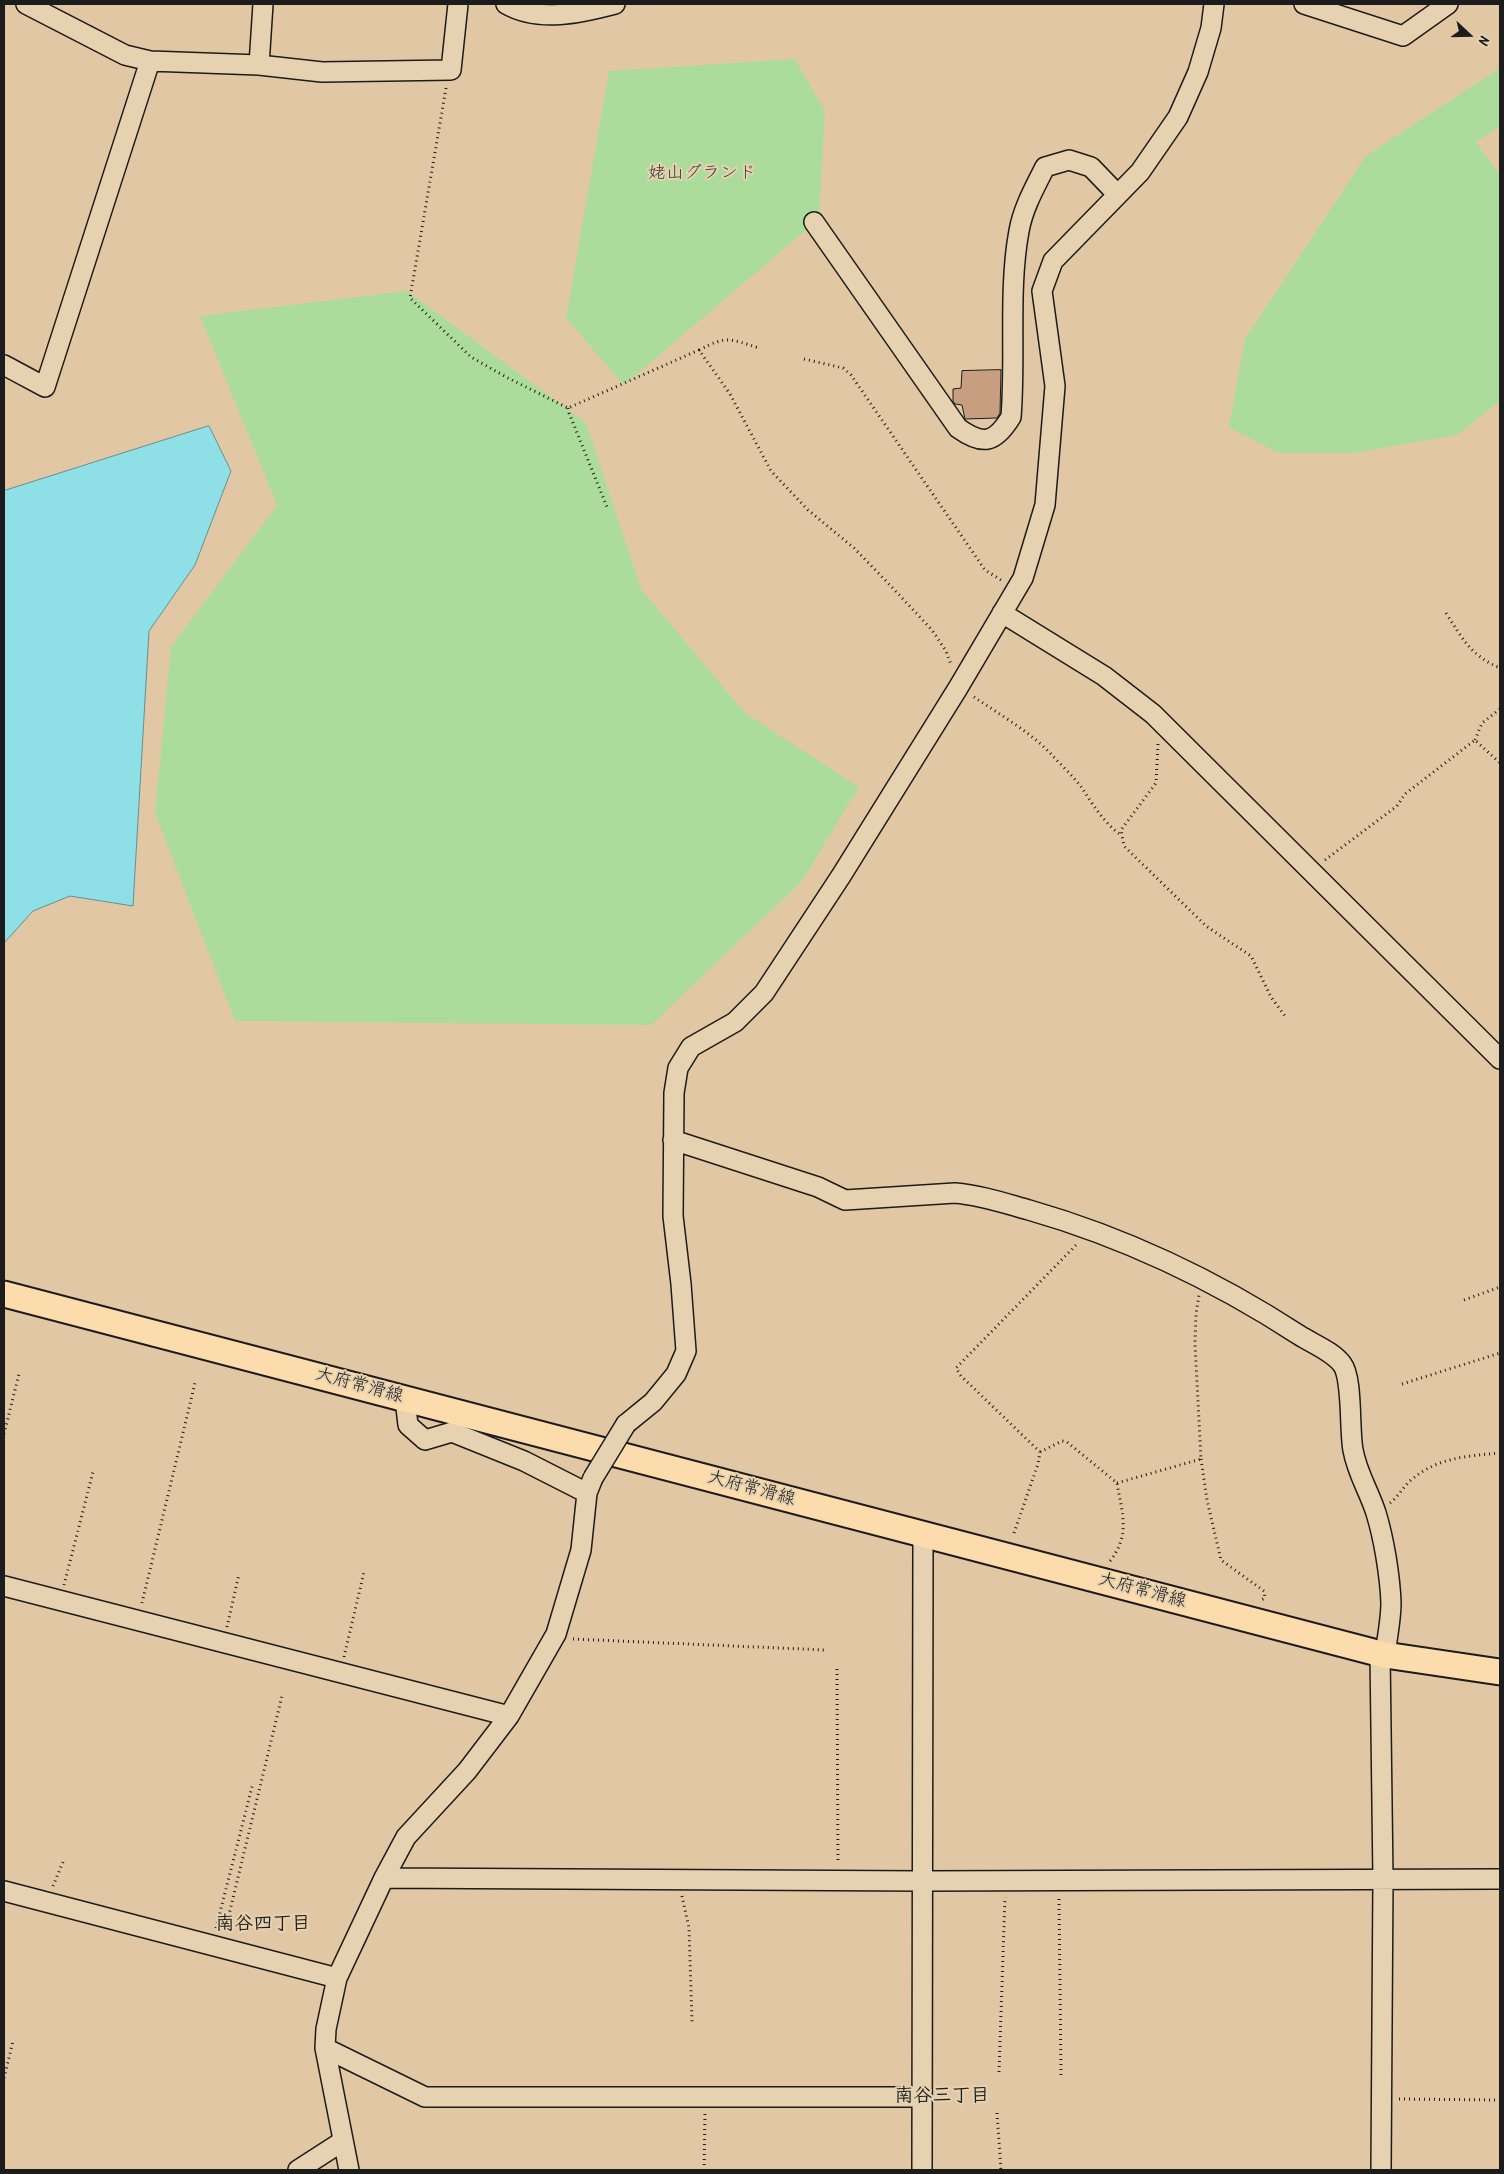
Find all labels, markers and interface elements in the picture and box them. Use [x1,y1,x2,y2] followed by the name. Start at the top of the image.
[1444,10,1494,60] north arrow
[1471,32,1495,48] text: N
[648,164,756,186] park label: 姥山グランド
[313,1365,405,1409] street label: 大府常滑線
[705,1468,797,1512] street label: 大府常滑線
[1096,1570,1188,1614] street label: 大府常滑線
[216,1915,310,1937] district label: 南谷四丁目
[895,2087,989,2109] district label: 南谷三丁目

